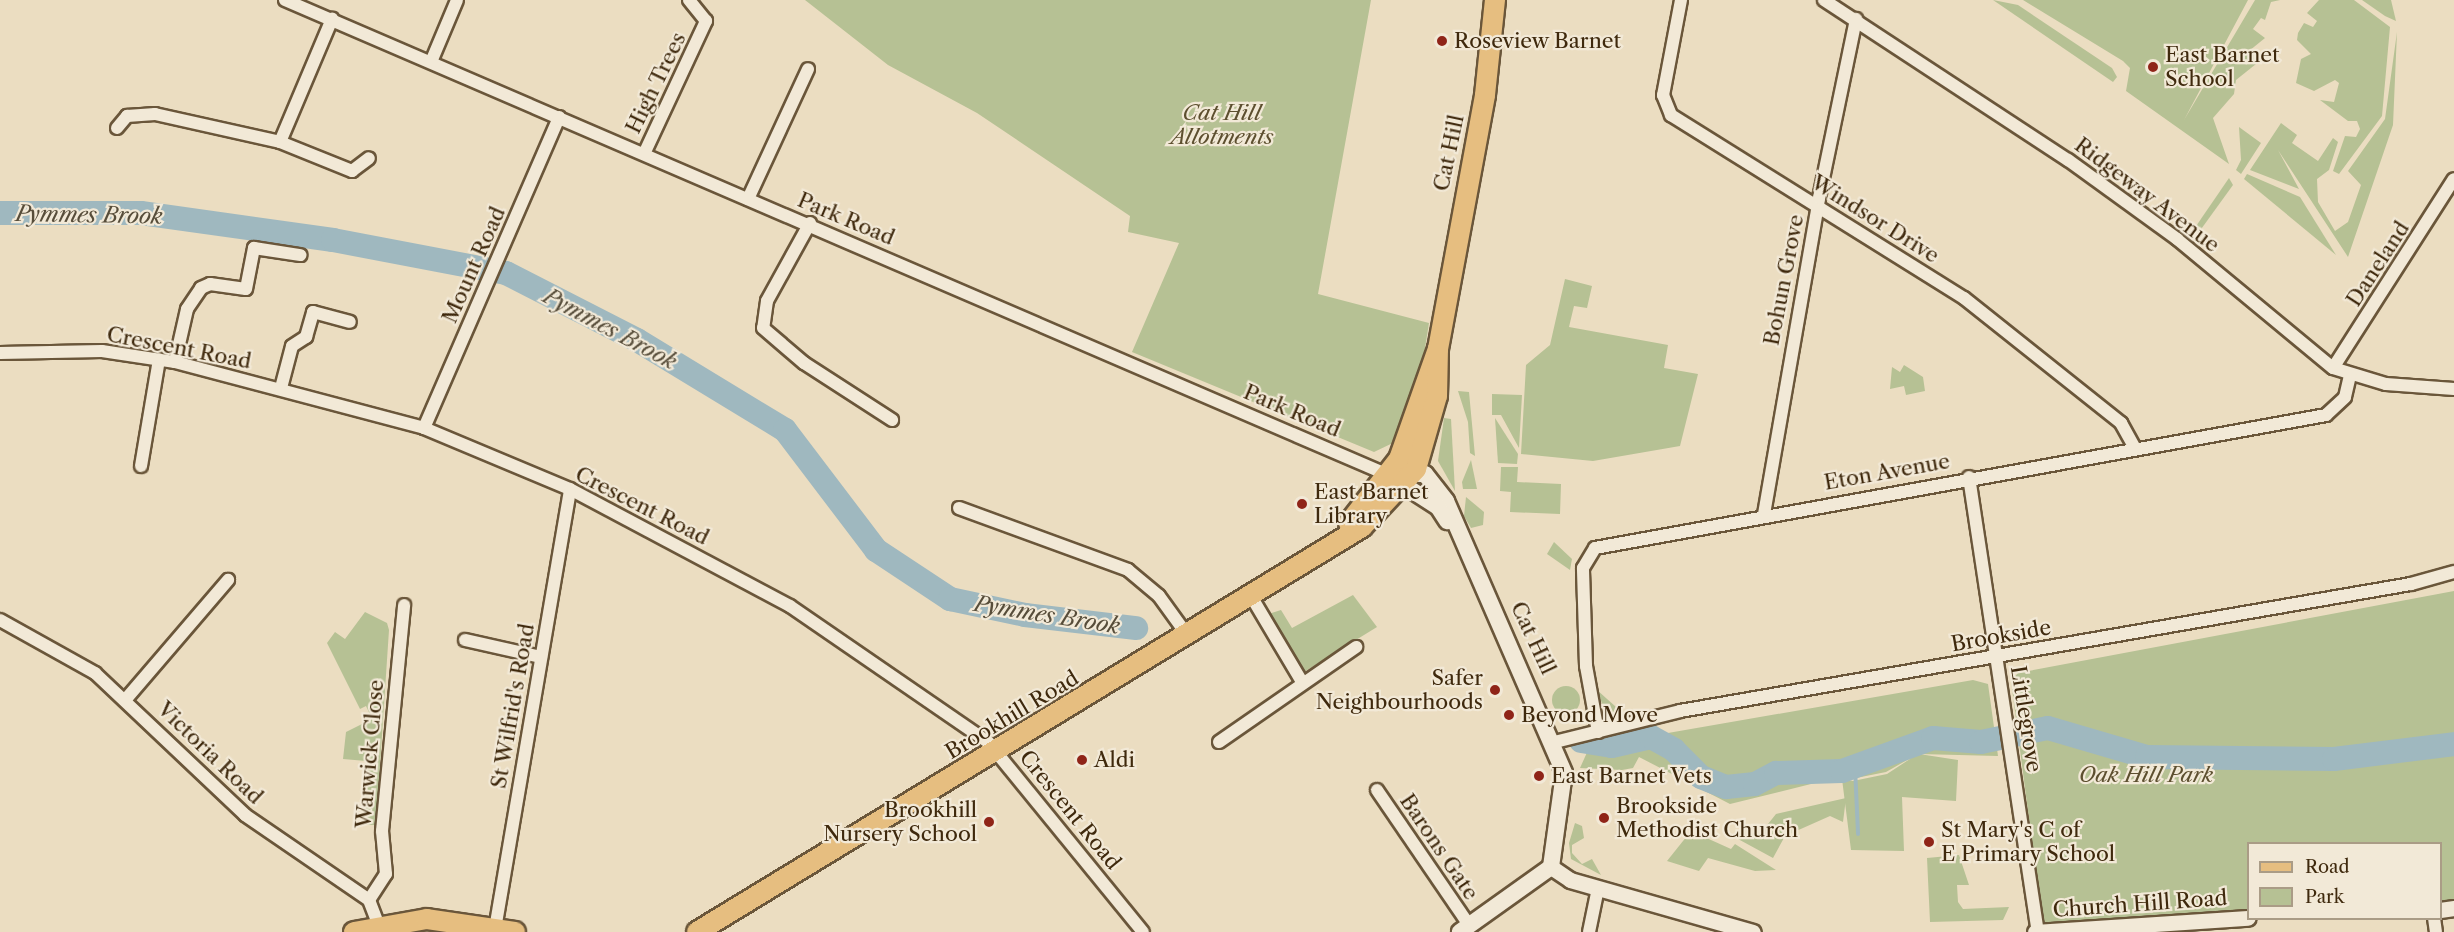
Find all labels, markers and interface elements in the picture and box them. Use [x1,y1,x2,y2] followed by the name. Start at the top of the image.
[621,28,691,138] street label: High Trees
[1454,28,1622,54] place label: Roseview Barnet
[1435,34,1449,48] marker: Roseview Barnet
[2165,42,2280,92] place label: East Barnet School
[2146,60,2160,74] marker: East Barnet School
[1170,100,1274,150] park label: Cat Hill Allotments
[1429,113,1469,193] street label: Cat Hill
[2069,132,2225,258] street label: Ridgeway Avenue
[1806,170,1944,268] street label: Windsor Drive
[794,187,898,251] street label: Park Road
[15,201,163,229] water label: Pymmes Brook
[437,203,511,327] street label: Mount Road
[1759,212,1809,348] street label: Bohun Grove
[2341,217,2415,311] street label: Daneland
[539,283,681,375] water label: Pymmes Brook
[105,322,253,374] street label: Crescent Road
[1240,379,1344,443] street label: Park Road
[1822,448,1952,496] street label: Eton Avenue
[571,462,713,550] street label: Crescent Road
[1314,479,1429,529] place label: East Barnet Library
[1295,497,1309,511] marker: East Barnet Library
[972,590,1122,640] water label: Pymmes Brook
[1505,598,1561,678] street label: Cat Hill
[1949,615,2053,657] street label: Brookside
[486,621,540,791] street label: St Wilfrid's Road
[2005,664,2047,774] street label: Littlegrove
[941,665,1083,765] street label: Brookhill Road
[1316,665,1483,715] place label: Safer Neighbourhoods
[351,678,389,830] street label: Warwick Close
[1488,683,1502,697] marker: Safer Neighbourhoods
[152,696,268,810] street label: Victoria Road
[1521,702,1658,728] place label: Beyond Move
[1502,708,1516,722] marker: Beyond Move
[1014,745,1126,875] street label: Crescent Road
[1094,747,1135,773] place label: Aldi
[1075,753,1089,767] marker: Aldi
[2079,762,2213,788] park label: Oak Hill Park
[1551,763,1713,789] place label: East Barnet Vets
[1532,769,1546,783] marker: East Barnet Vets
[1394,789,1484,905] street label: Barons Gate
[1616,793,1798,843] place label: Brookside Methodist Church
[823,797,977,847] place label: Brookhill Nursery School
[1597,811,1611,825] marker: Brookside Methodist Church
[982,815,996,829] marker: Brookhill Nursery School
[1941,817,2116,867] place label: St Mary's C of E Primary School
[1922,835,1936,849] marker: St Mary's C of E Primary School
[2247,842,2442,920] legend
[2305,856,2350,878] text: Road
[2052,885,2228,923] street label: Church Hill Road
[2305,886,2344,908] text: Park

